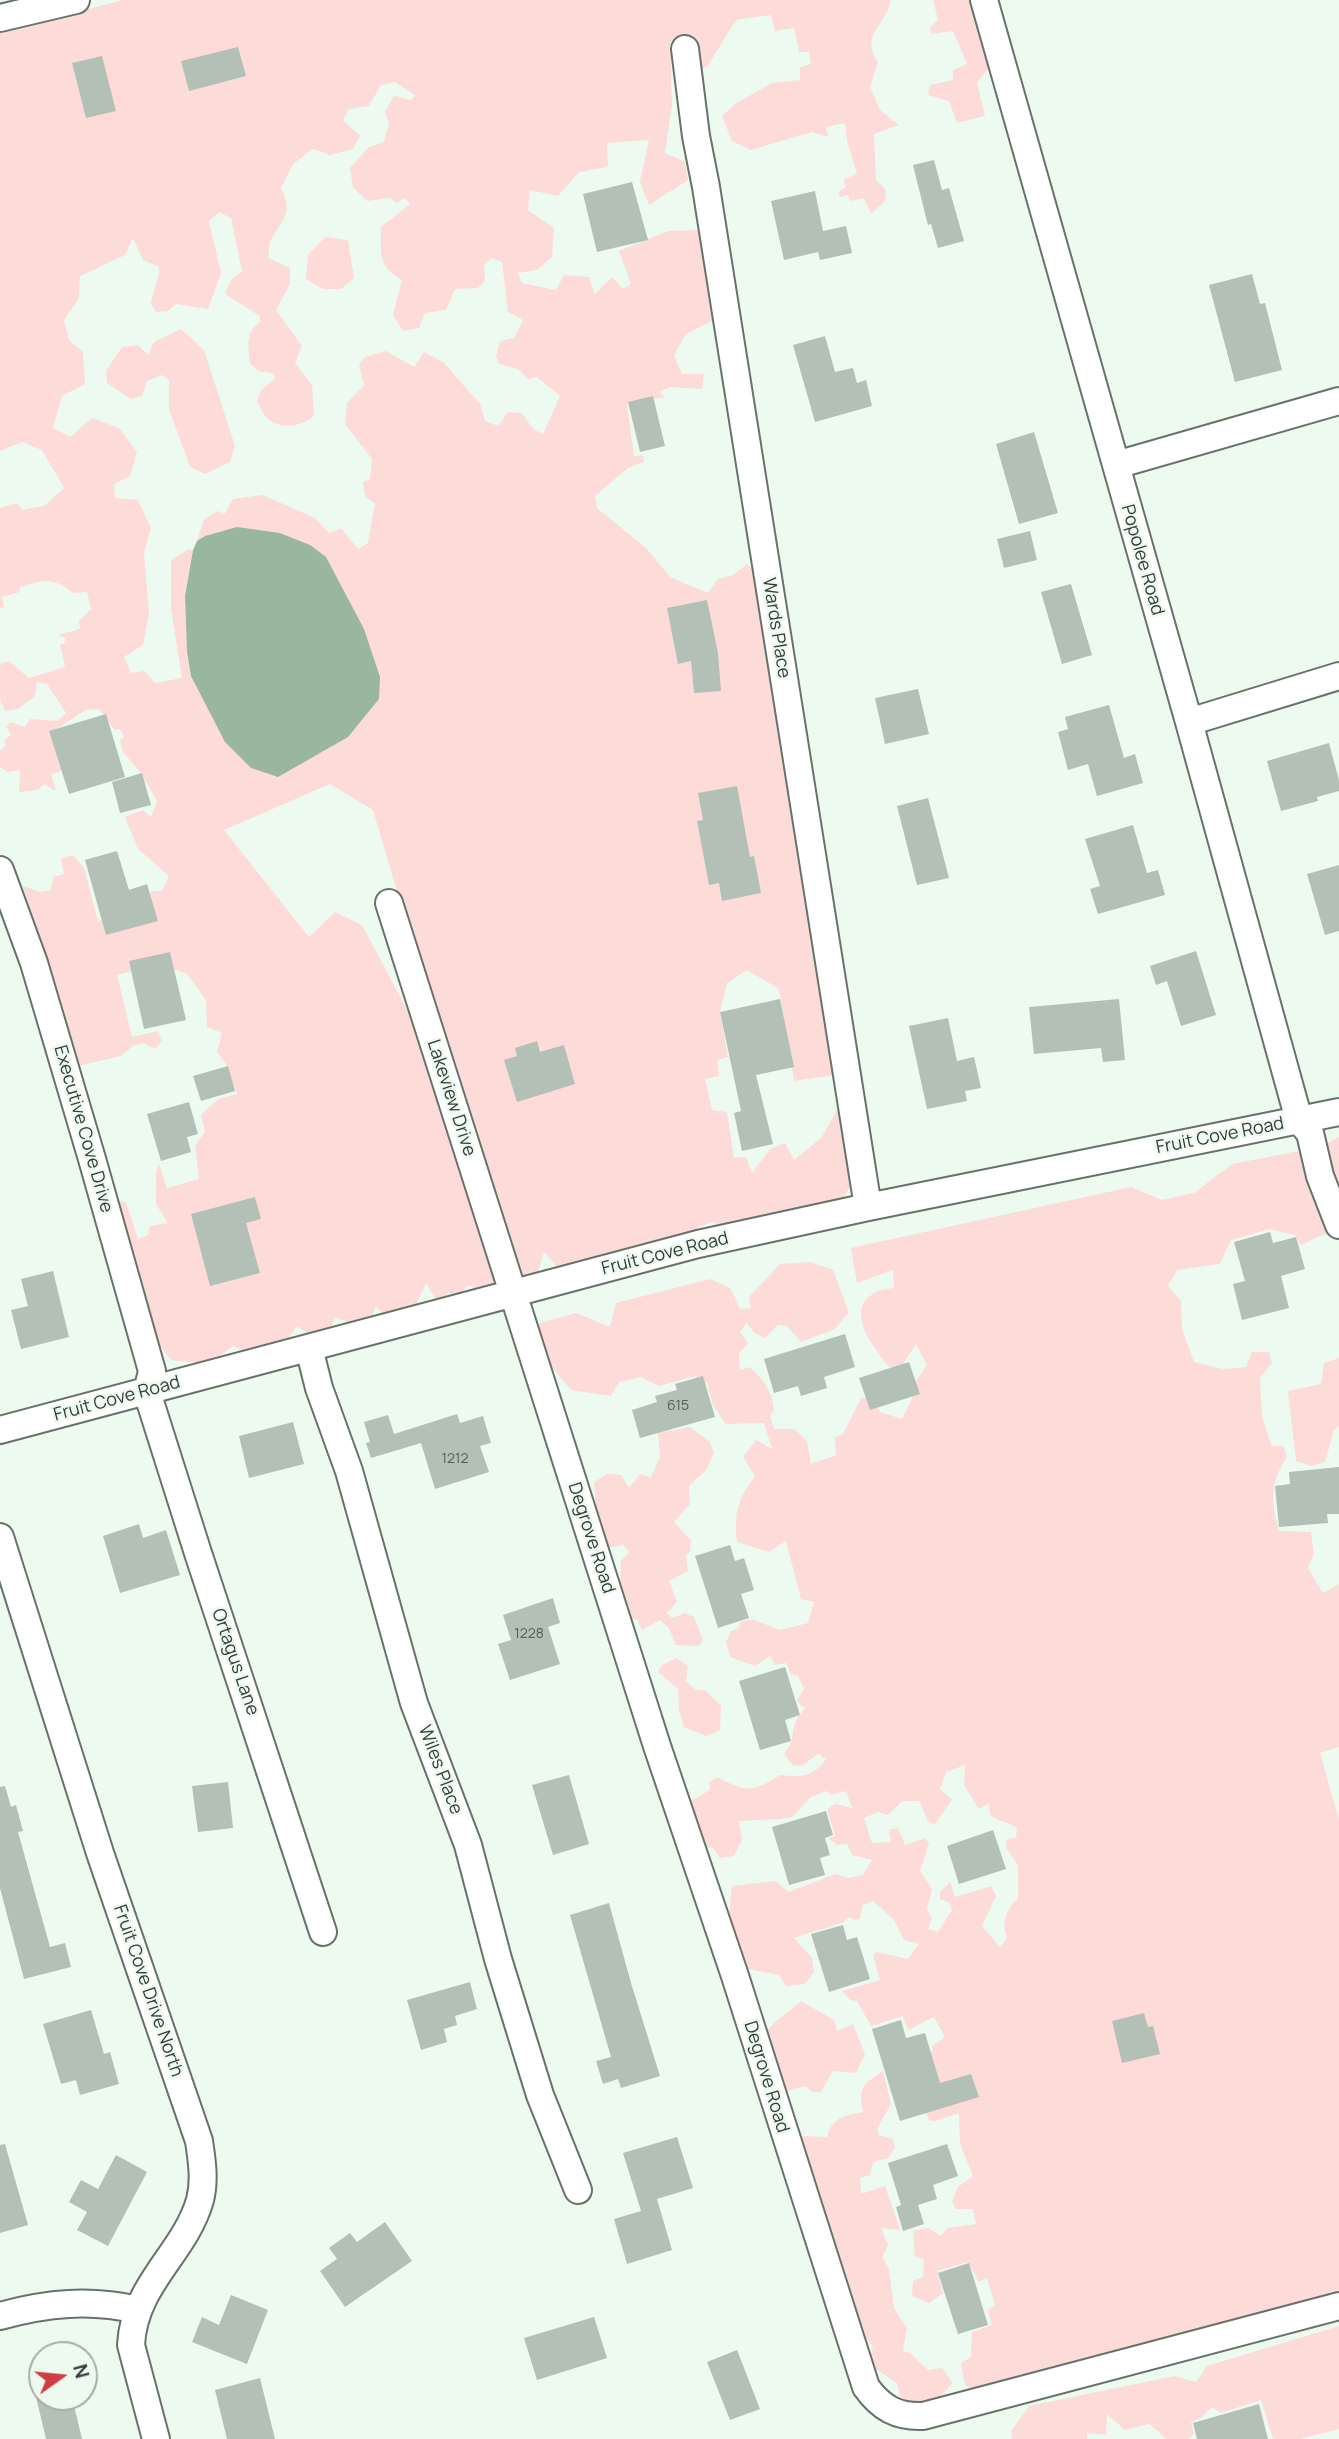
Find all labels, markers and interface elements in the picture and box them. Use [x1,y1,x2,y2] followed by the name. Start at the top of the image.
[1116,502,1168,618] street label: Popolee Road
[757,576,795,680] street label: Wards Place
[422,1037,480,1159] street label: Lakeview Drive
[49,1043,117,1215] street label: Executive Cove Drive
[1154,1113,1286,1159] street label: Fruit Cove Road
[599,1228,731,1280] street label: Fruit Cove Road
[51,1372,183,1426] street label: Fruit Cove Road
[667,1398,689,1414] house number: 615
[442,1451,468,1467] house number: 1212
[563,1480,619,1596] street label: Degrove Road
[207,1606,263,1718] street label: Ortagus Lane
[514,1626,544,1642] house number: 1228
[413,1722,467,1818] street label: Wiles Place
[108,1902,188,2080] street label: Fruit Cove Drive North
[739,2019,793,2135] street label: Degrove Road
[28,2341,98,2411] north arrow
[67,2361,96,2381] text: N

